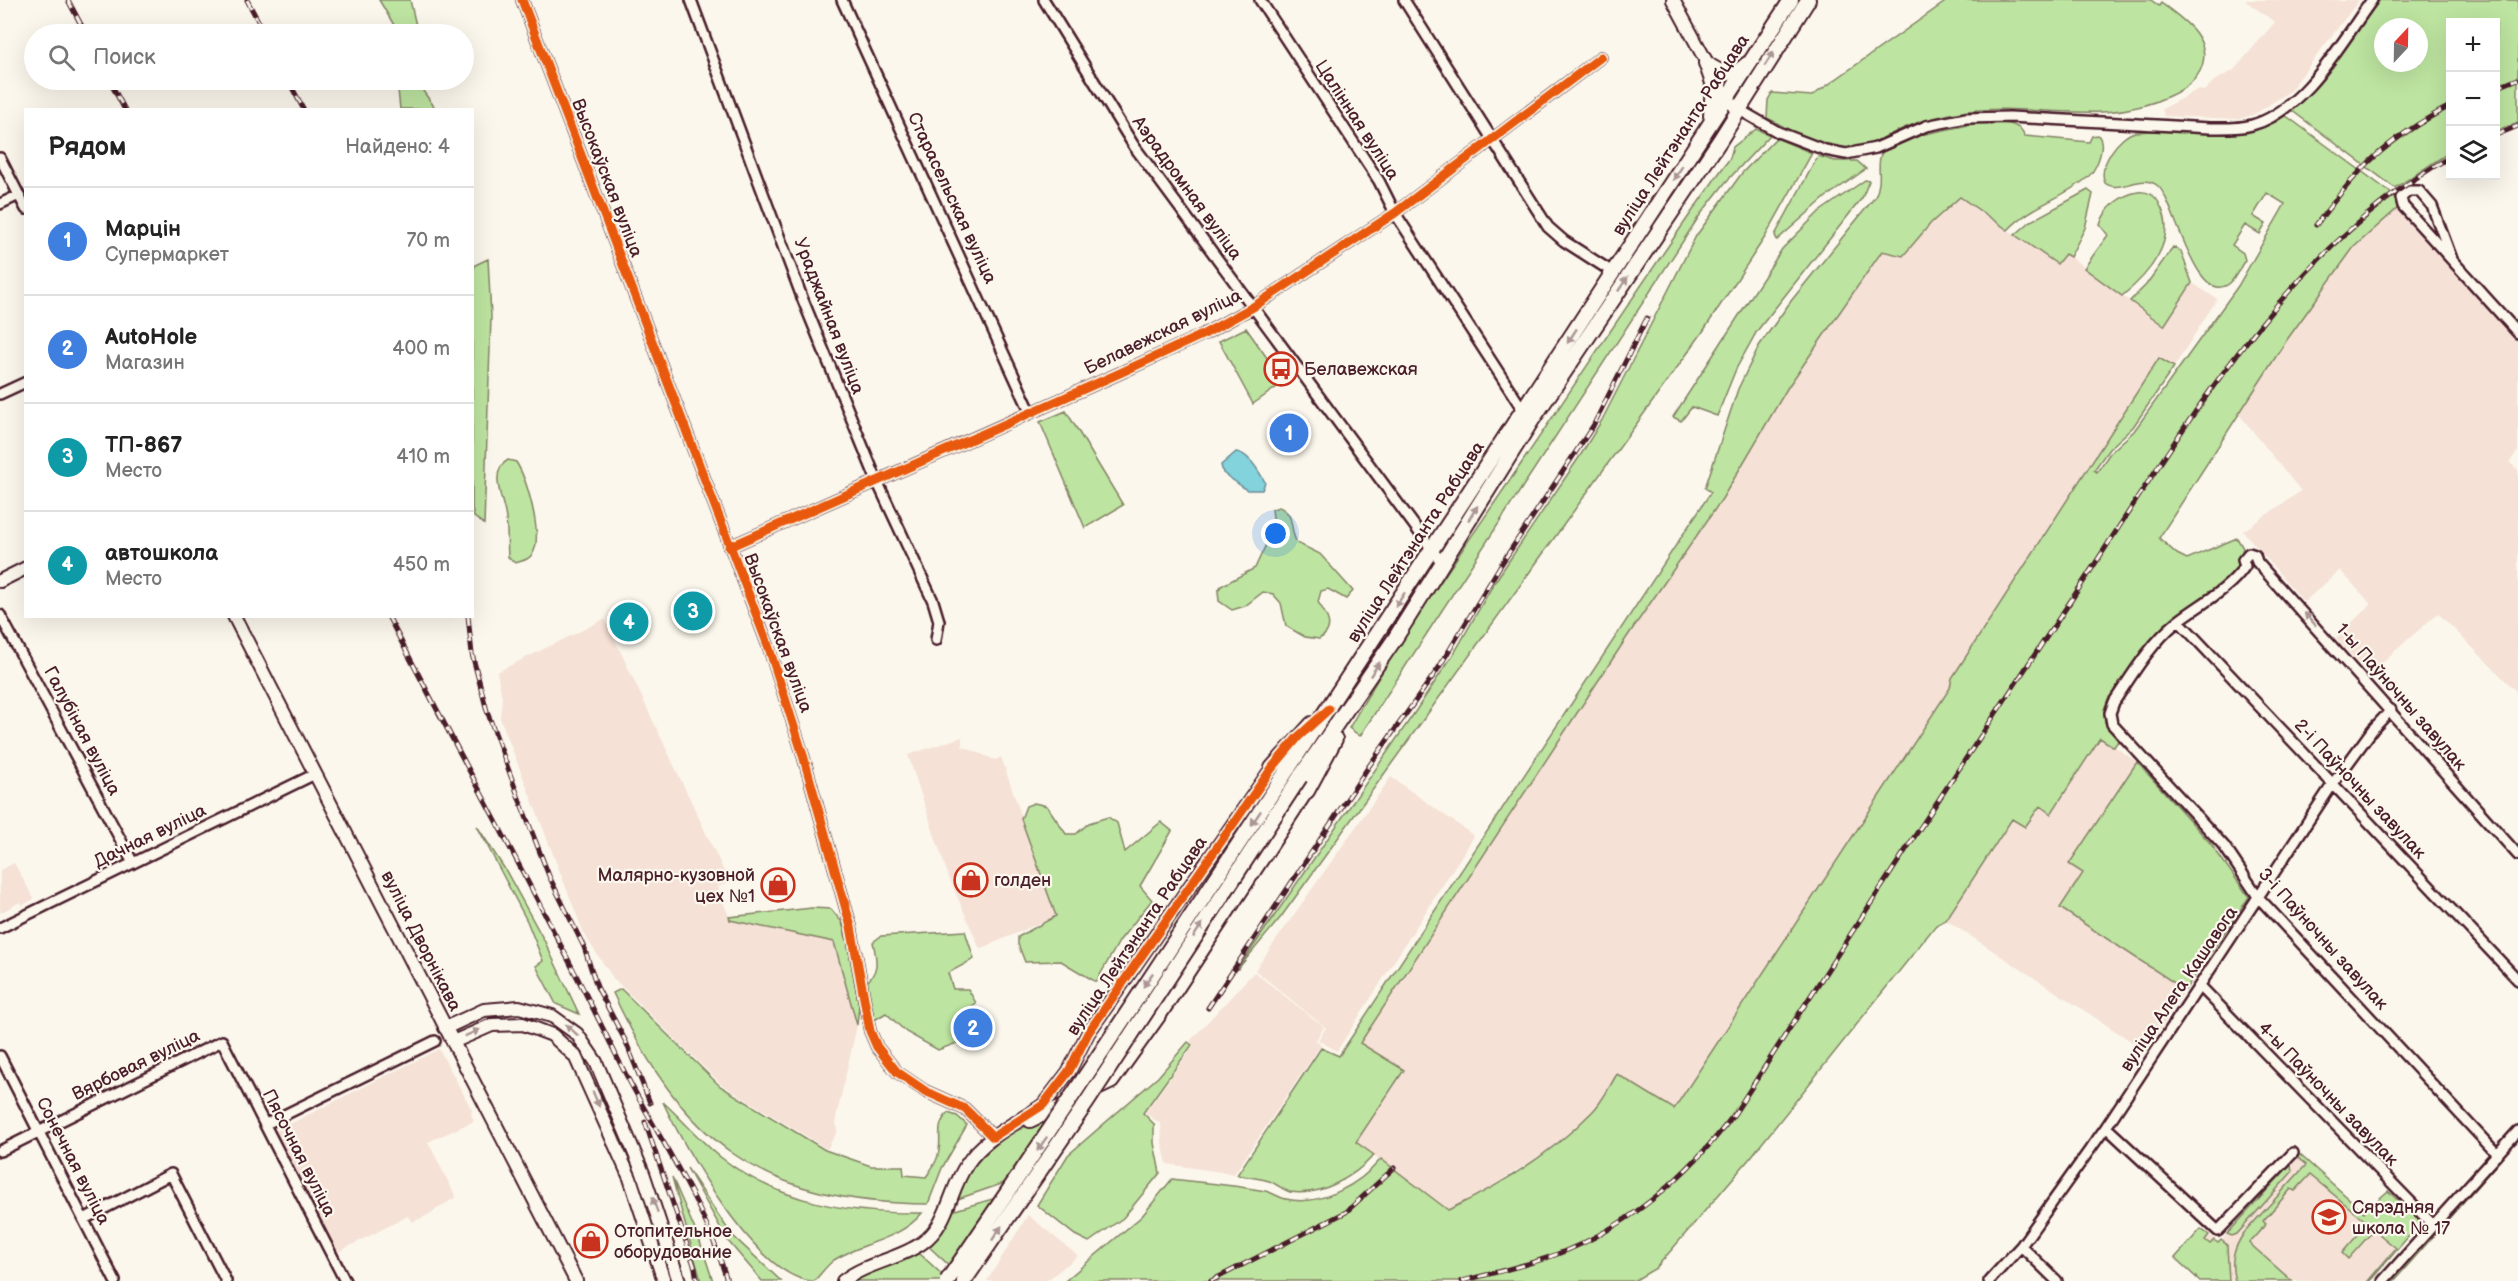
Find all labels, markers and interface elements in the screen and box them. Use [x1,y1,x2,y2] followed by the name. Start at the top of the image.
[2374,18,2428,72] north arrow
[2446,18,2500,180] map controls
[2446,18,2500,72] button: +
[24,24,474,90] search box
[1608,30,1754,240] street label: вуліца Лейтэнанта Рабцава
[45,41,78,74] icon: search
[93,44,156,71] text: Поиск
[1763,52,1775,68] one-way arrow
[1310,56,1404,184] street label: Цалінная вуліца
[2446,72,2500,126] button: −
[567,96,647,261] street label: Высокаўская вуліца
[903,109,1001,287] street label: Старасельская вуліца
[1127,111,1246,264] street label: Аэрадромная вуліца
[2446,126,2500,180] button: layers
[48,132,126,163] text: Рядом
[345,135,450,159] text: Найдено: 4
[1672,164,1684,180] one-way arrow
[105,216,181,243] text: Марцін
[63,229,72,253] text: 1
[406,229,450,253] text: 70 m
[789,235,869,398] street label: Ураджайная вуліца
[105,243,229,267] text: Супермаркет
[1617,276,1628,292] one-way arrow
[1081,285,1245,379] street label: Белавежская вуліца
[105,324,197,351] text: AutoHole
[1566,328,1577,344] one-way arrow
[62,337,73,361] text: 2
[392,337,450,361] text: 400 m
[105,351,185,375] text: Магазин
[1263,351,1299,387] bus stop icon: Белавежская
[1304,359,1418,380] place label: Белавежская
[1270,410,1308,456] pin: 1
[105,432,182,459] text: ТП-867
[1343,437,1489,647] street label: вуліца Лейтэнанта Рабцава
[62,445,73,469] text: 3
[396,445,450,469] text: 410 m
[105,459,162,483] text: Место
[1467,505,1478,521] one-way arrow
[1261,519,1290,548] your location
[105,540,218,567] text: автошкола
[739,550,817,716] street label: Высокаўская вуліца
[62,553,73,577] text: 4
[393,553,450,577] text: 450 m
[105,567,162,591] text: Место
[674,588,712,634] pin: 3
[1395,591,1406,608] one-way arrow
[610,600,648,644] pin: 4
[2304,612,2317,627] one-way arrow
[2331,619,2471,775] street label: 1-ы Паўночны завулак
[1369,661,1380,678] one-way arrow
[39,663,125,799] street label: Галубіная вуліца
[2290,715,2430,863] street label: 2-і Паўночны завулак
[91,800,210,872] street label: Дачная вуліца
[1251,810,1262,826] one-way arrow
[1062,832,1212,1040] street label: вуліца Лейтэнанта Рабцава
[953,862,989,898] shop icon: голден
[2254,864,2393,1015] street label: 3-і Паўночны завулак
[598,865,755,907] place label: Малярно-кузовной цех №1
[377,867,466,1015] street label: вуліца Дворнікава
[760,867,796,903] shop icon: Малярно-кузовной цех №1
[994,870,1051,891] place label: голден
[2116,902,2242,1076] street label: вуліца Алега Кашавога
[1192,923,1204,939] one-way arrow
[1142,972,1153,989] one-way arrow
[954,1006,992,1050] pin: 2
[2254,1018,2403,1171] street label: 4-ы Паўночны завулак
[565,1024,580,1037] one-way arrow
[69,1025,204,1105] street label: Вярбовая вуліца
[463,1028,481,1038] one-way arrow
[258,1086,340,1221] street label: Пясочная вуліца
[591,1091,601,1109] one-way arrow
[32,1094,114,1229] street label: Сонечная вуліца
[1036,1135,1048,1151] one-way arrow
[649,1196,659,1214] one-way arrow
[2352,1197,2450,1239] place label: Сярэдняя школа № 17
[2311,1199,2347,1235] school or university icon: Сярэдняя школа № 17
[614,1221,732,1263] place label: Отопительное оборудование
[573,1223,609,1259] shop icon: Отопительное оборудование
[991,1225,1003,1241] one-way arrow

